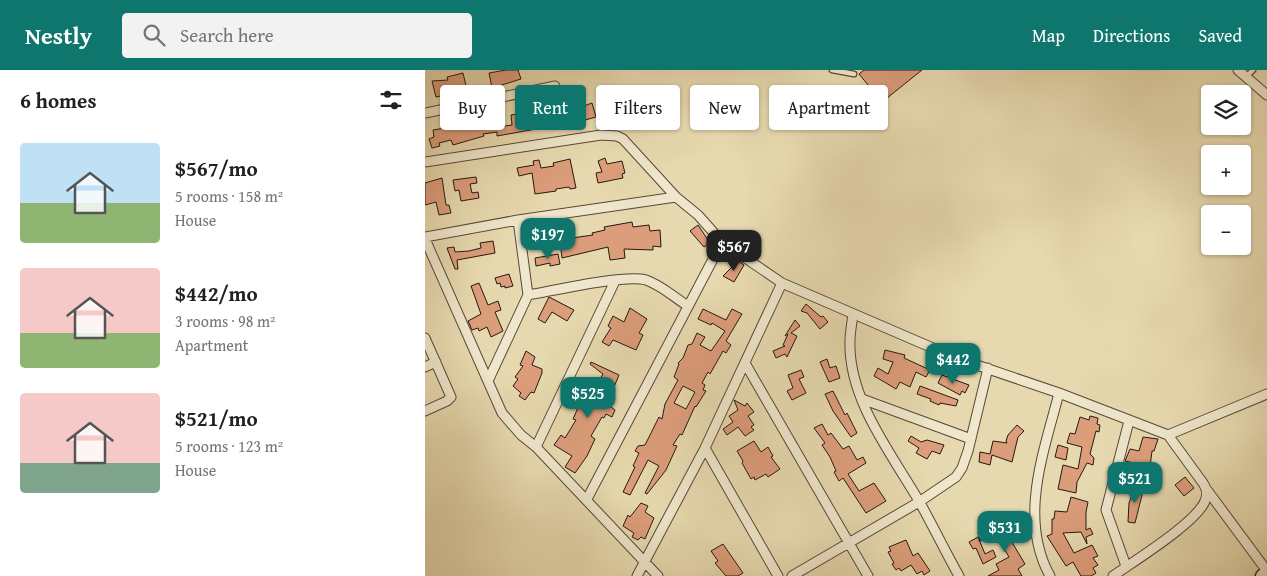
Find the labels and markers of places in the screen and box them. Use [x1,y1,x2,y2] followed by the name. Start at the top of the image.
[518,218,578,260] pin: $197
[704,230,764,272] pin: $567
[923,342,983,385] pin: $442
[558,376,618,419] pin: $525
[1105,462,1165,504] pin: $521
[975,510,1035,553] pin: $531

